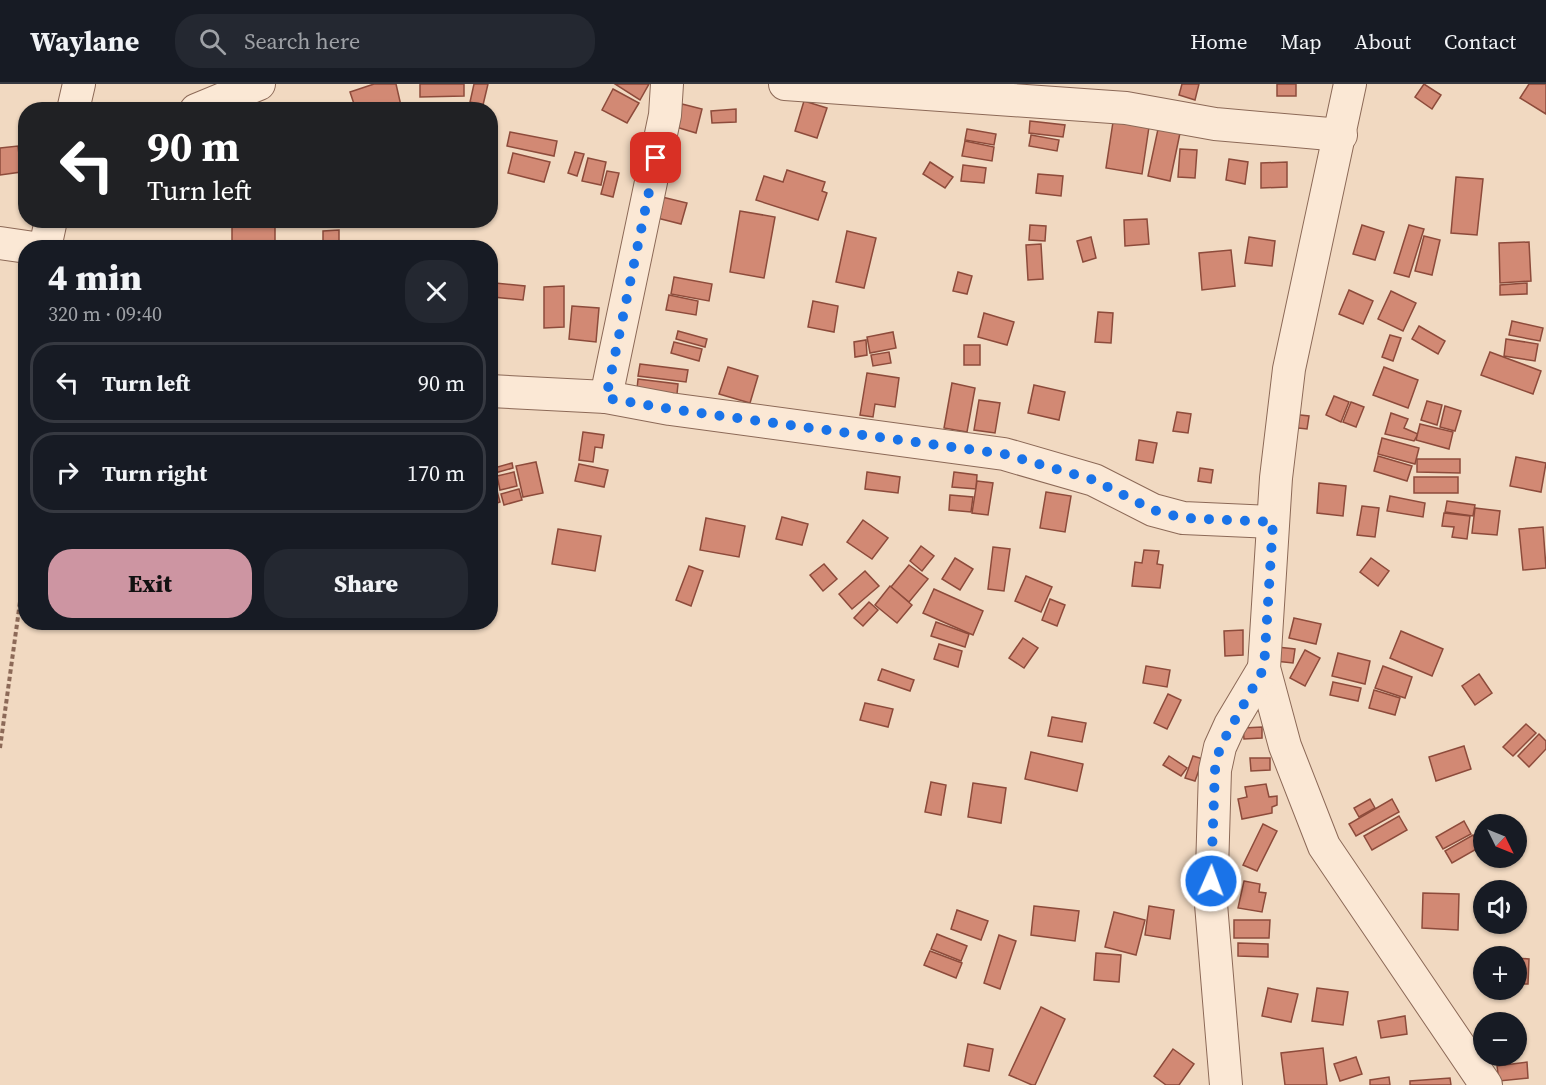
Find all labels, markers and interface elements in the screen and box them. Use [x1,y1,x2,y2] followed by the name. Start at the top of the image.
[175,14,595,68] search box
[30,22,139,60] text: Waylane
[196,25,229,58] icon: search
[244,26,360,56] text: Search here
[1190,27,1248,56] text: Home
[1281,27,1322,56] text: Map
[1355,27,1411,56] text: About
[1444,27,1516,56] text: Contact
[147,117,240,175] text: 90 m
[48,126,126,204] icon: left
[630,132,681,183] pin
[639,141,672,174] icon: arrive
[147,172,251,209] text: Turn left
[48,253,142,302] text: 4 min
[405,260,468,323] button: close
[48,300,162,328] text: 320 m · 09:40
[51,366,84,399] icon: left
[102,368,190,398] text: Turn left
[418,368,465,398] text: 90 m
[51,456,84,489] icon: right
[102,458,207,488] text: Turn right
[407,458,465,488] text: 170 m
[48,549,252,618] button: Exit
[264,549,468,618] button: Share
[1473,814,1527,868] north arrow
[1473,814,1527,1066] map controls
[1179,849,1243,913] position arrow
[1473,880,1527,934] button: sound
[1473,946,1527,1000] button: +
[1473,1012,1527,1066] button: −

